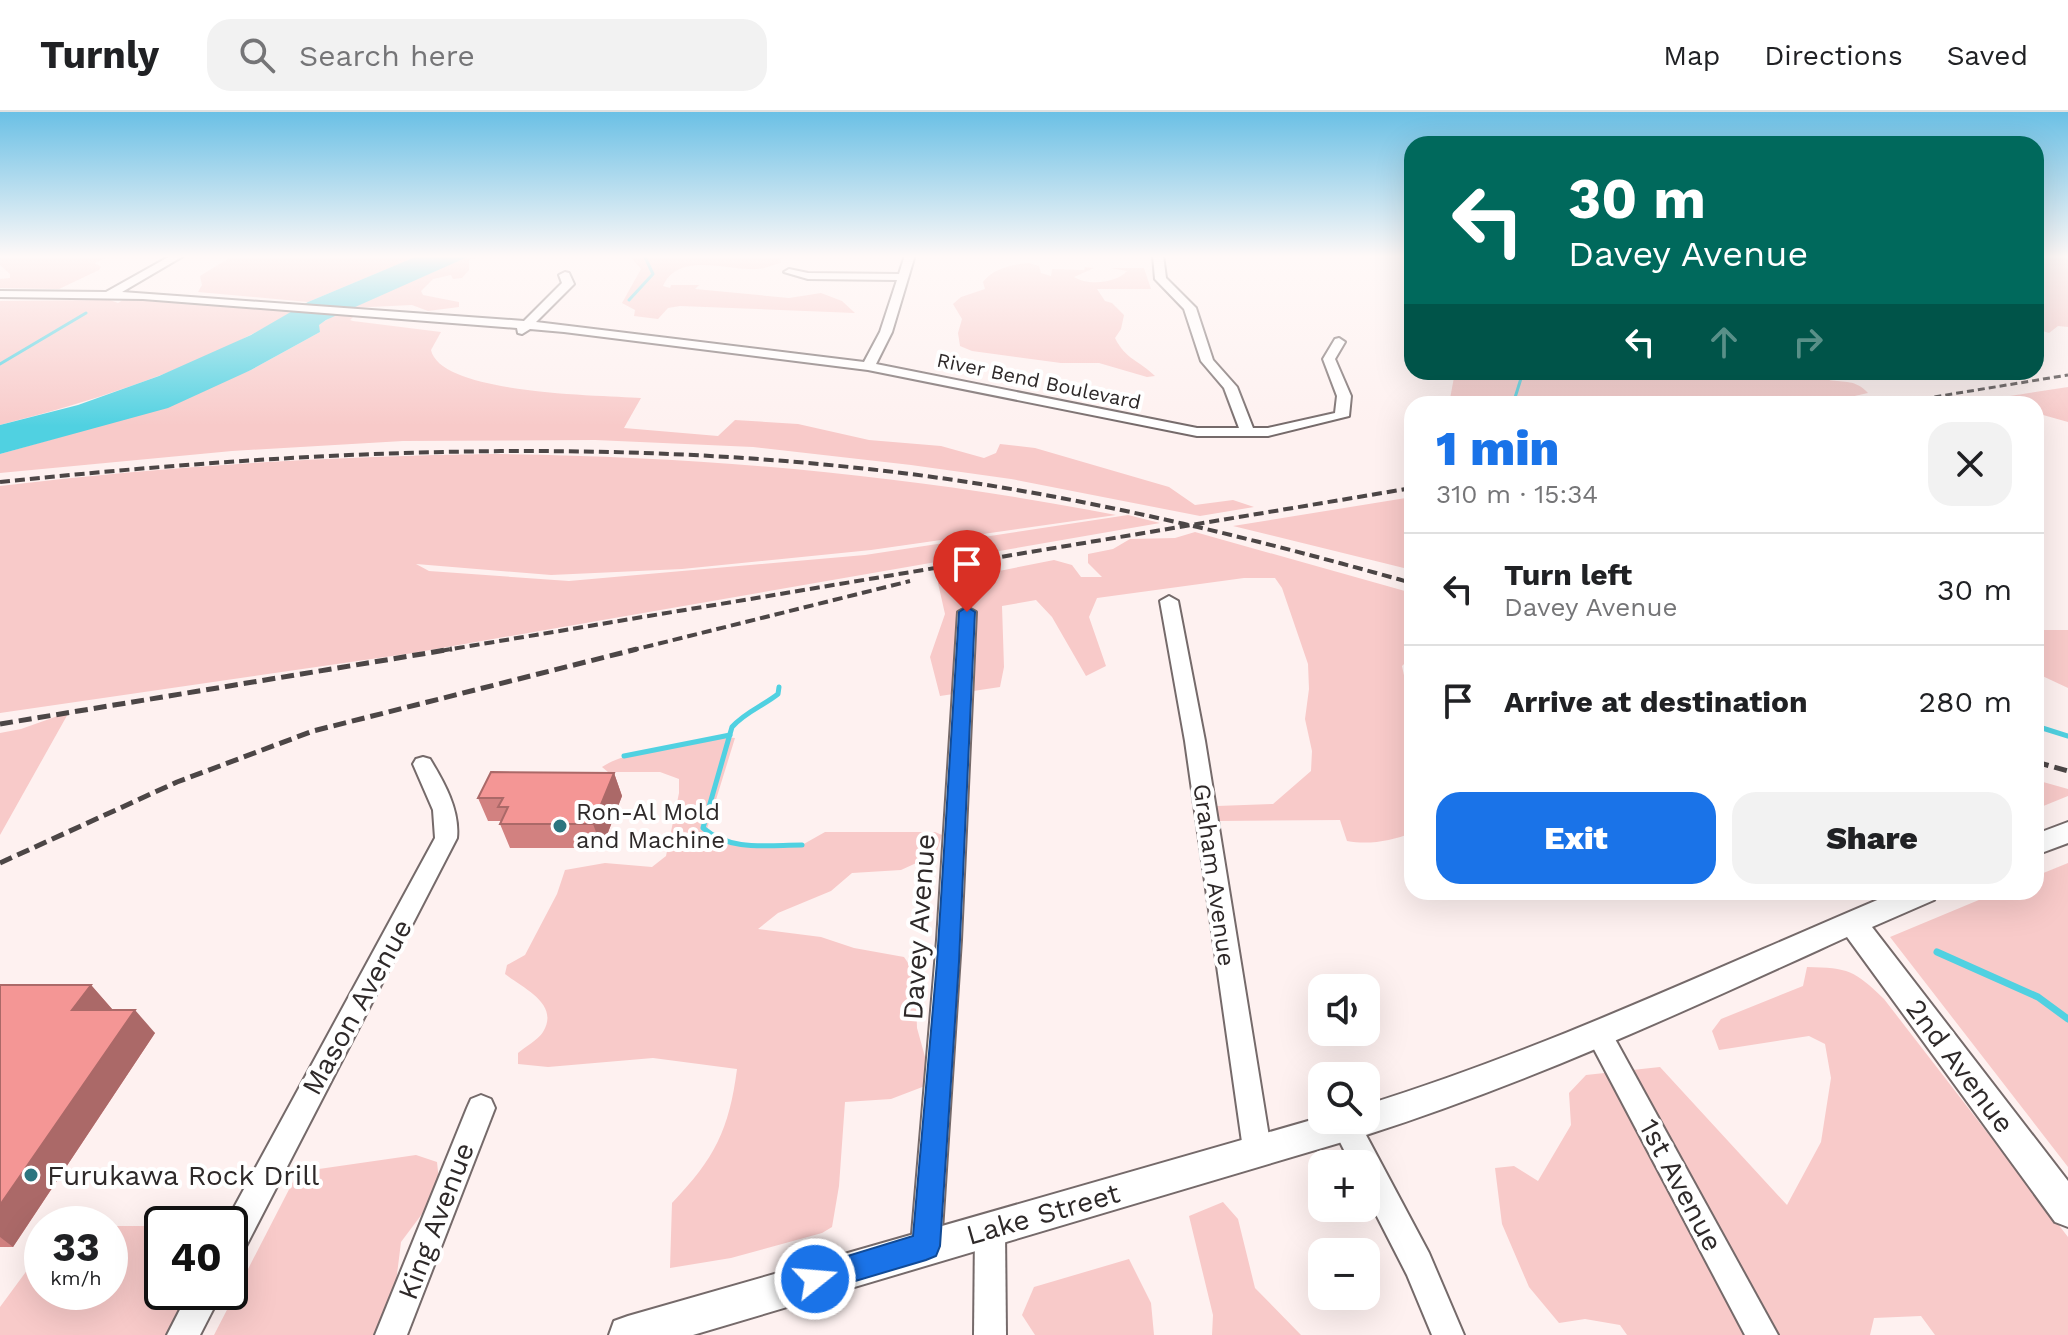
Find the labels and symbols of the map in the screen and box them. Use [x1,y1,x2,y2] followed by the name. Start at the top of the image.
[935,348,1143,414] street label: River Bend Boulevard
[933,530,1001,612] pin
[1187,782,1241,968] street label: Graham Avenue
[576,798,725,854] place label: Ron-Al Mold and Machine
[551,817,569,835] marker: Ron-Al Mold and Machine
[896,833,942,1021] street label: Davey Avenue
[295,913,419,1101] street label: Mason Avenue
[1899,993,2021,1139] street label: 2nd Avenue
[1632,1113,1730,1257] street label: 1st Avenue
[391,1138,481,1304] street label: King Avenue
[47,1159,320,1192] place label: Furukawa Rock Drill
[22,1166,40,1184] marker: Furukawa Rock Drill
[963,1176,1124,1252] street label: Lake Street
[144,1206,248,1310] speed limit sign: 40
[773,1237,857,1321] position arrow

